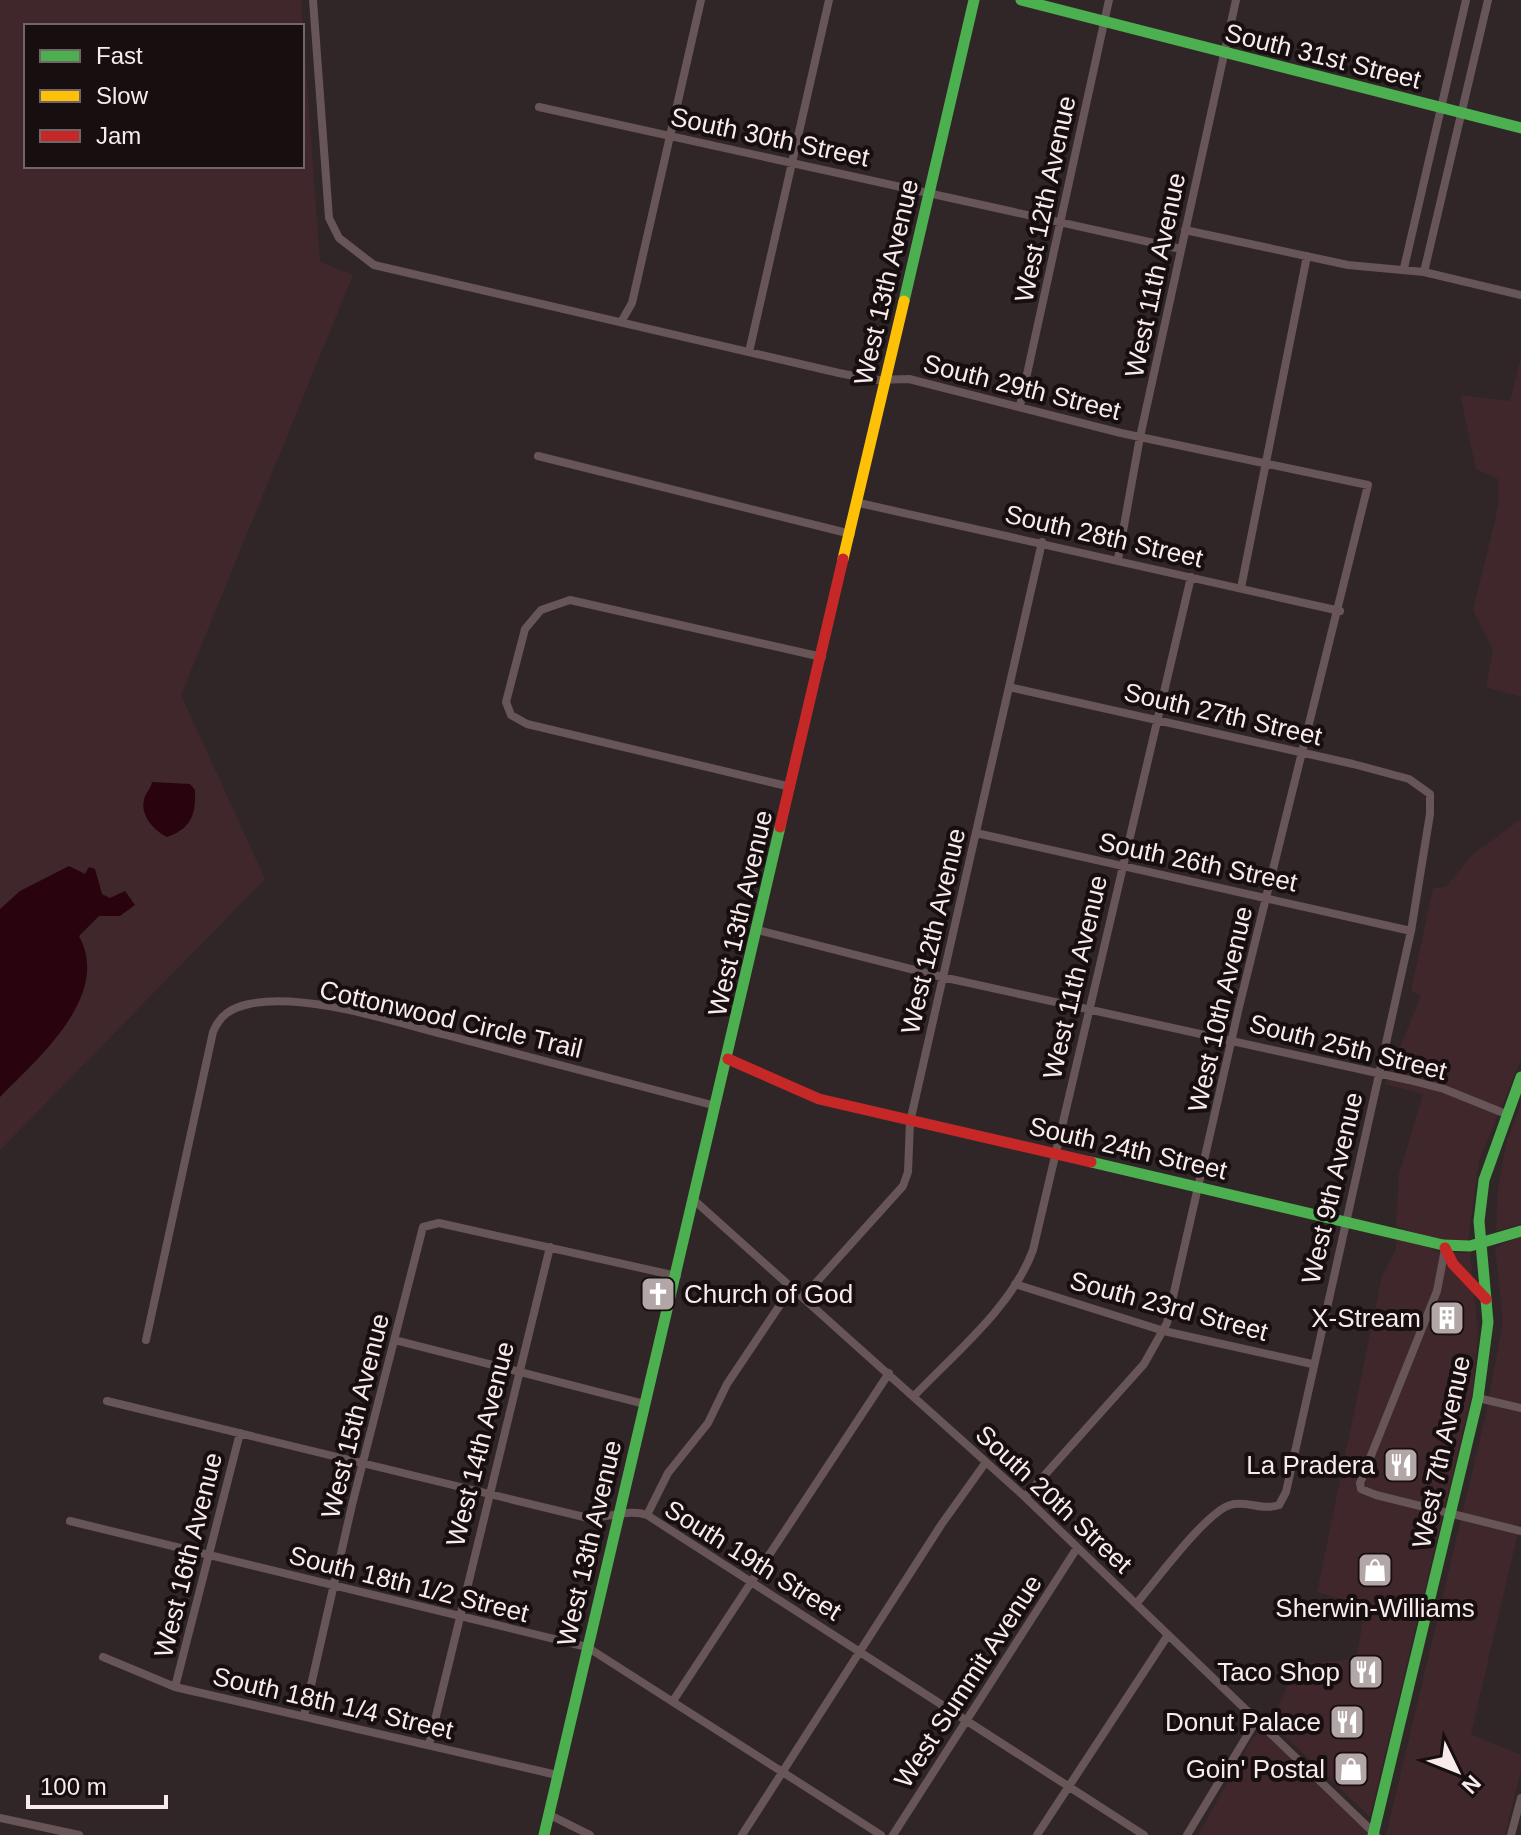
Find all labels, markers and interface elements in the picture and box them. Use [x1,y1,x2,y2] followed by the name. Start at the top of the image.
[1222,17,1425,95] street label: South 31st Street
[24,24,304,168] legend
[96,42,143,69] text: Fast
[96,82,149,109] text: Slow
[1008,93,1082,305] street label: West 12th Avenue
[668,101,873,173] street label: South 30th Street
[96,122,141,149] text: Jam
[1119,170,1191,380] street label: West 11th Avenue
[848,176,924,388] street label: West 13th Avenue
[920,348,1125,426] street label: South 29th Street
[1002,499,1207,574] street label: South 28th Street
[1121,677,1326,752] street label: South 27th Street
[702,807,778,1019] street label: West 13th Avenue
[895,825,971,1037] street label: West 12th Avenue
[1096,826,1301,898] street label: South 26th Street
[1037,872,1113,1082] street label: West 11th Avenue
[1182,903,1258,1115] street label: West 10th Avenue
[317,974,585,1064] street label: Cottonwood Circle Trail
[1246,1008,1451,1086] street label: South 25th Street
[1295,1089,1369,1287] street label: West 9th Avenue
[1026,1111,1231,1186] street label: South 24th Street
[1067,1265,1272,1347] street label: South 23rd Street
[639,1275,677,1313] church icon: Church of God
[684,1279,853,1309] place label: Church of God
[1428,1299,1466,1337] building icon: X-Stream
[1311,1303,1421,1333] place label: X-Stream
[315,1310,395,1522] street label: West 15th Avenue
[440,1338,520,1550] street label: West 14th Avenue
[1406,1353,1476,1551] street label: West 7th Avenue
[970,1419,1139,1580] street label: South 20th Street
[551,1437,627,1649] street label: West 13th Avenue
[1382,1446,1420,1484] restaurant icon: La Pradera
[148,1449,228,1661] street label: West 16th Avenue
[1246,1450,1376,1480] place label: La Pradera
[659,1494,847,1627] street label: South 19th Street
[286,1540,533,1628] street label: South 18th 1/2 Street
[1356,1551,1394,1589] shop icon: Sherwin-Williams
[888,1569,1048,1793] street label: West Summit Avenue
[1275,1593,1475,1623] place label: Sherwin-Williams
[1347,1653,1385,1691] restaurant icon: Taco Shop
[1217,1657,1340,1687] place label: Taco Shop
[210,1661,457,1745] street label: South 18th 1/4 Street
[1328,1703,1366,1741] restaurant icon: Donut Palace
[1165,1707,1321,1737] place label: Donut Palace
[1417,1731,1497,1811] north arrow
[1332,1750,1370,1788] shop icon: Goin' Postal
[1186,1754,1325,1784] place label: Goin' Postal
[28,1759,166,1809] scale bar
[1457,1770,1486,1799] text: N
[40,1773,107,1800] text: 100 m

